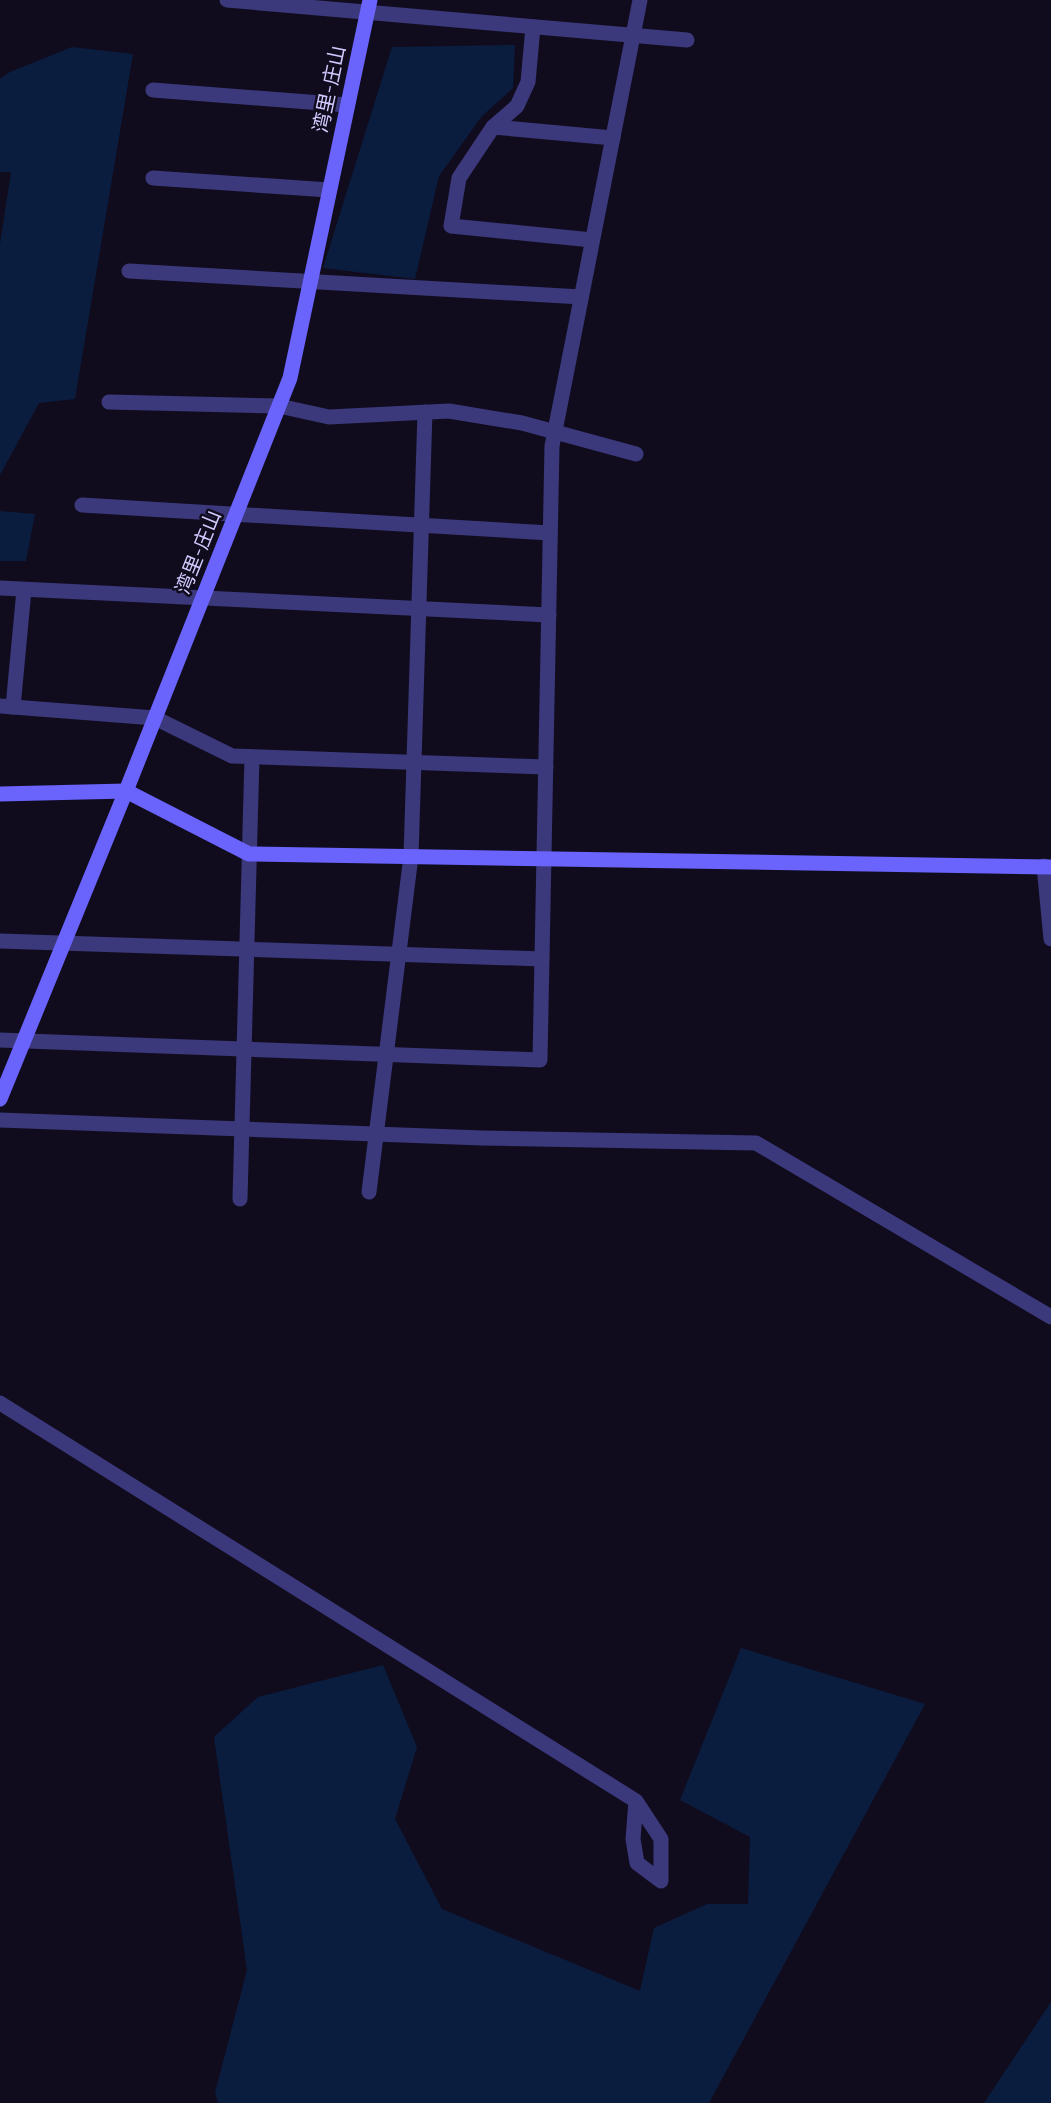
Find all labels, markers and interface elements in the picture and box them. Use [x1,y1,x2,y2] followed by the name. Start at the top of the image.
[306,43,351,135] street label: 湾里-庄山
[168,506,227,598] street label: 湾里-庄山

